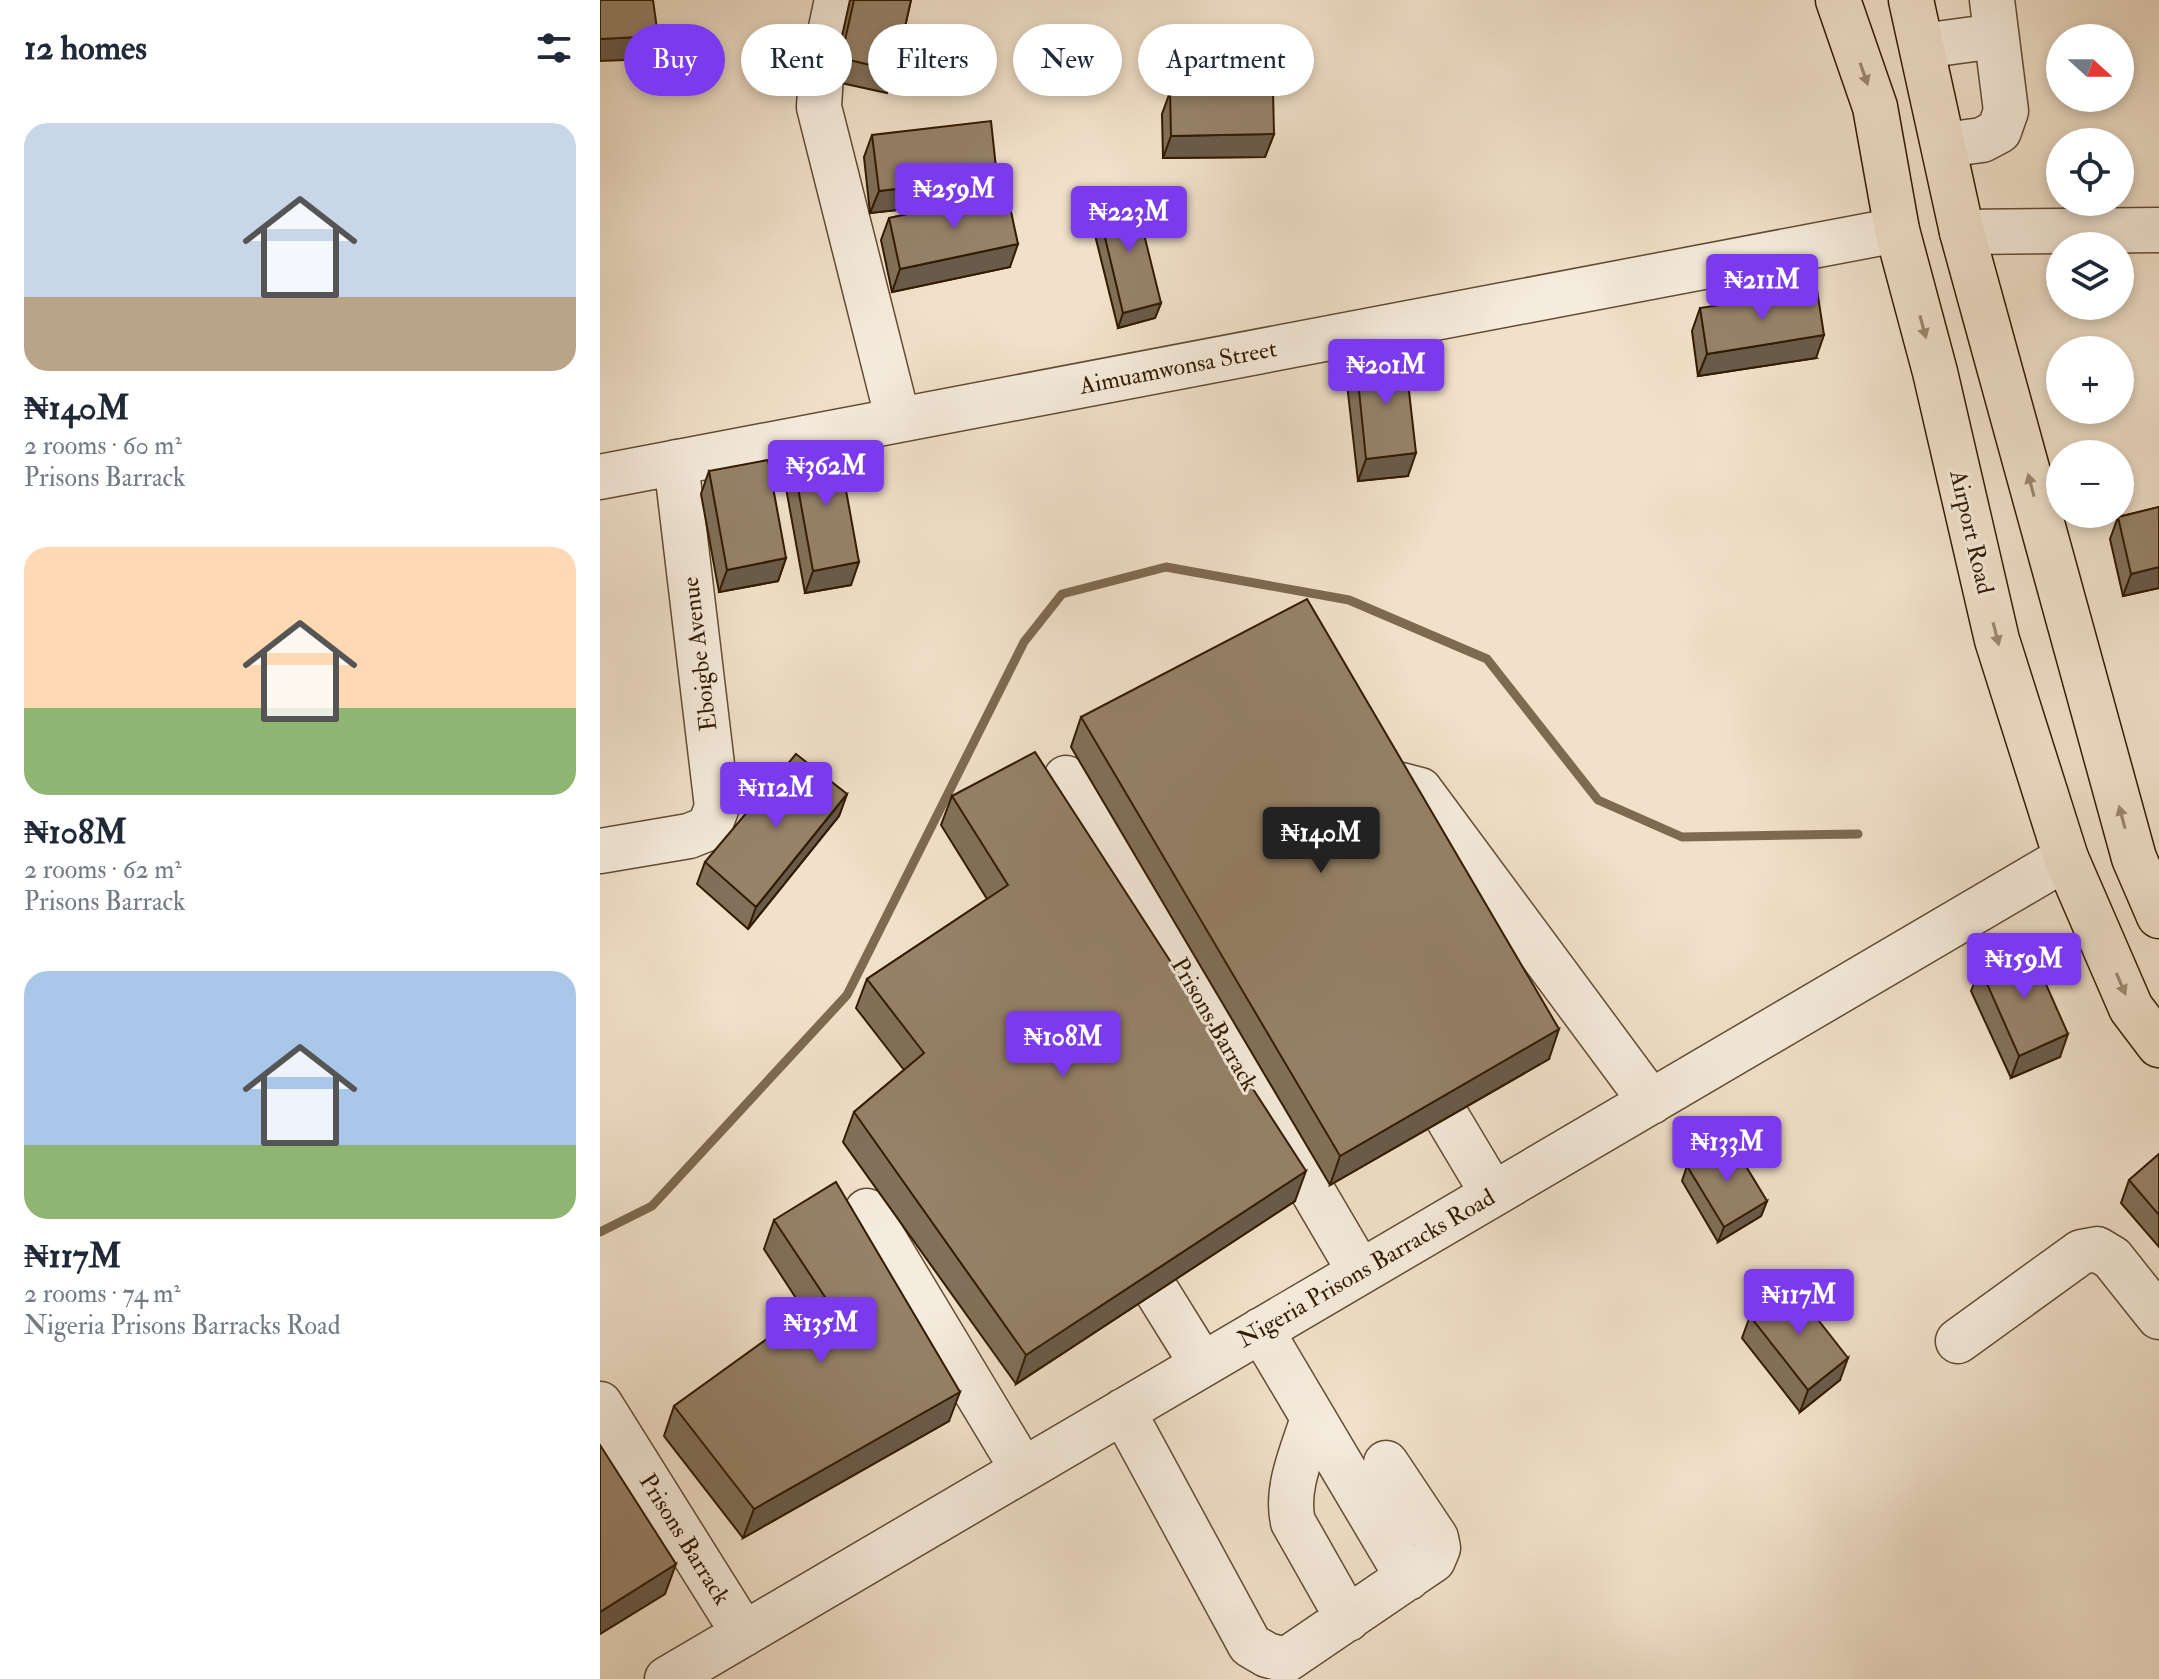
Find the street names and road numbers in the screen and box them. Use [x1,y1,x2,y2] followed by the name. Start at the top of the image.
[1076,333,1280,402] street label: Aimuamwonsa Street
[1942,466,2001,597] street label: Airport Road
[675,575,724,733] street label: Eboigbe Avenue
[1164,952,1266,1097] street label: Prisons Barrack
[1232,1182,1501,1355] street label: Nigeria Prisons Barracks Road
[632,1468,737,1611] street label: Prisons Barrack

